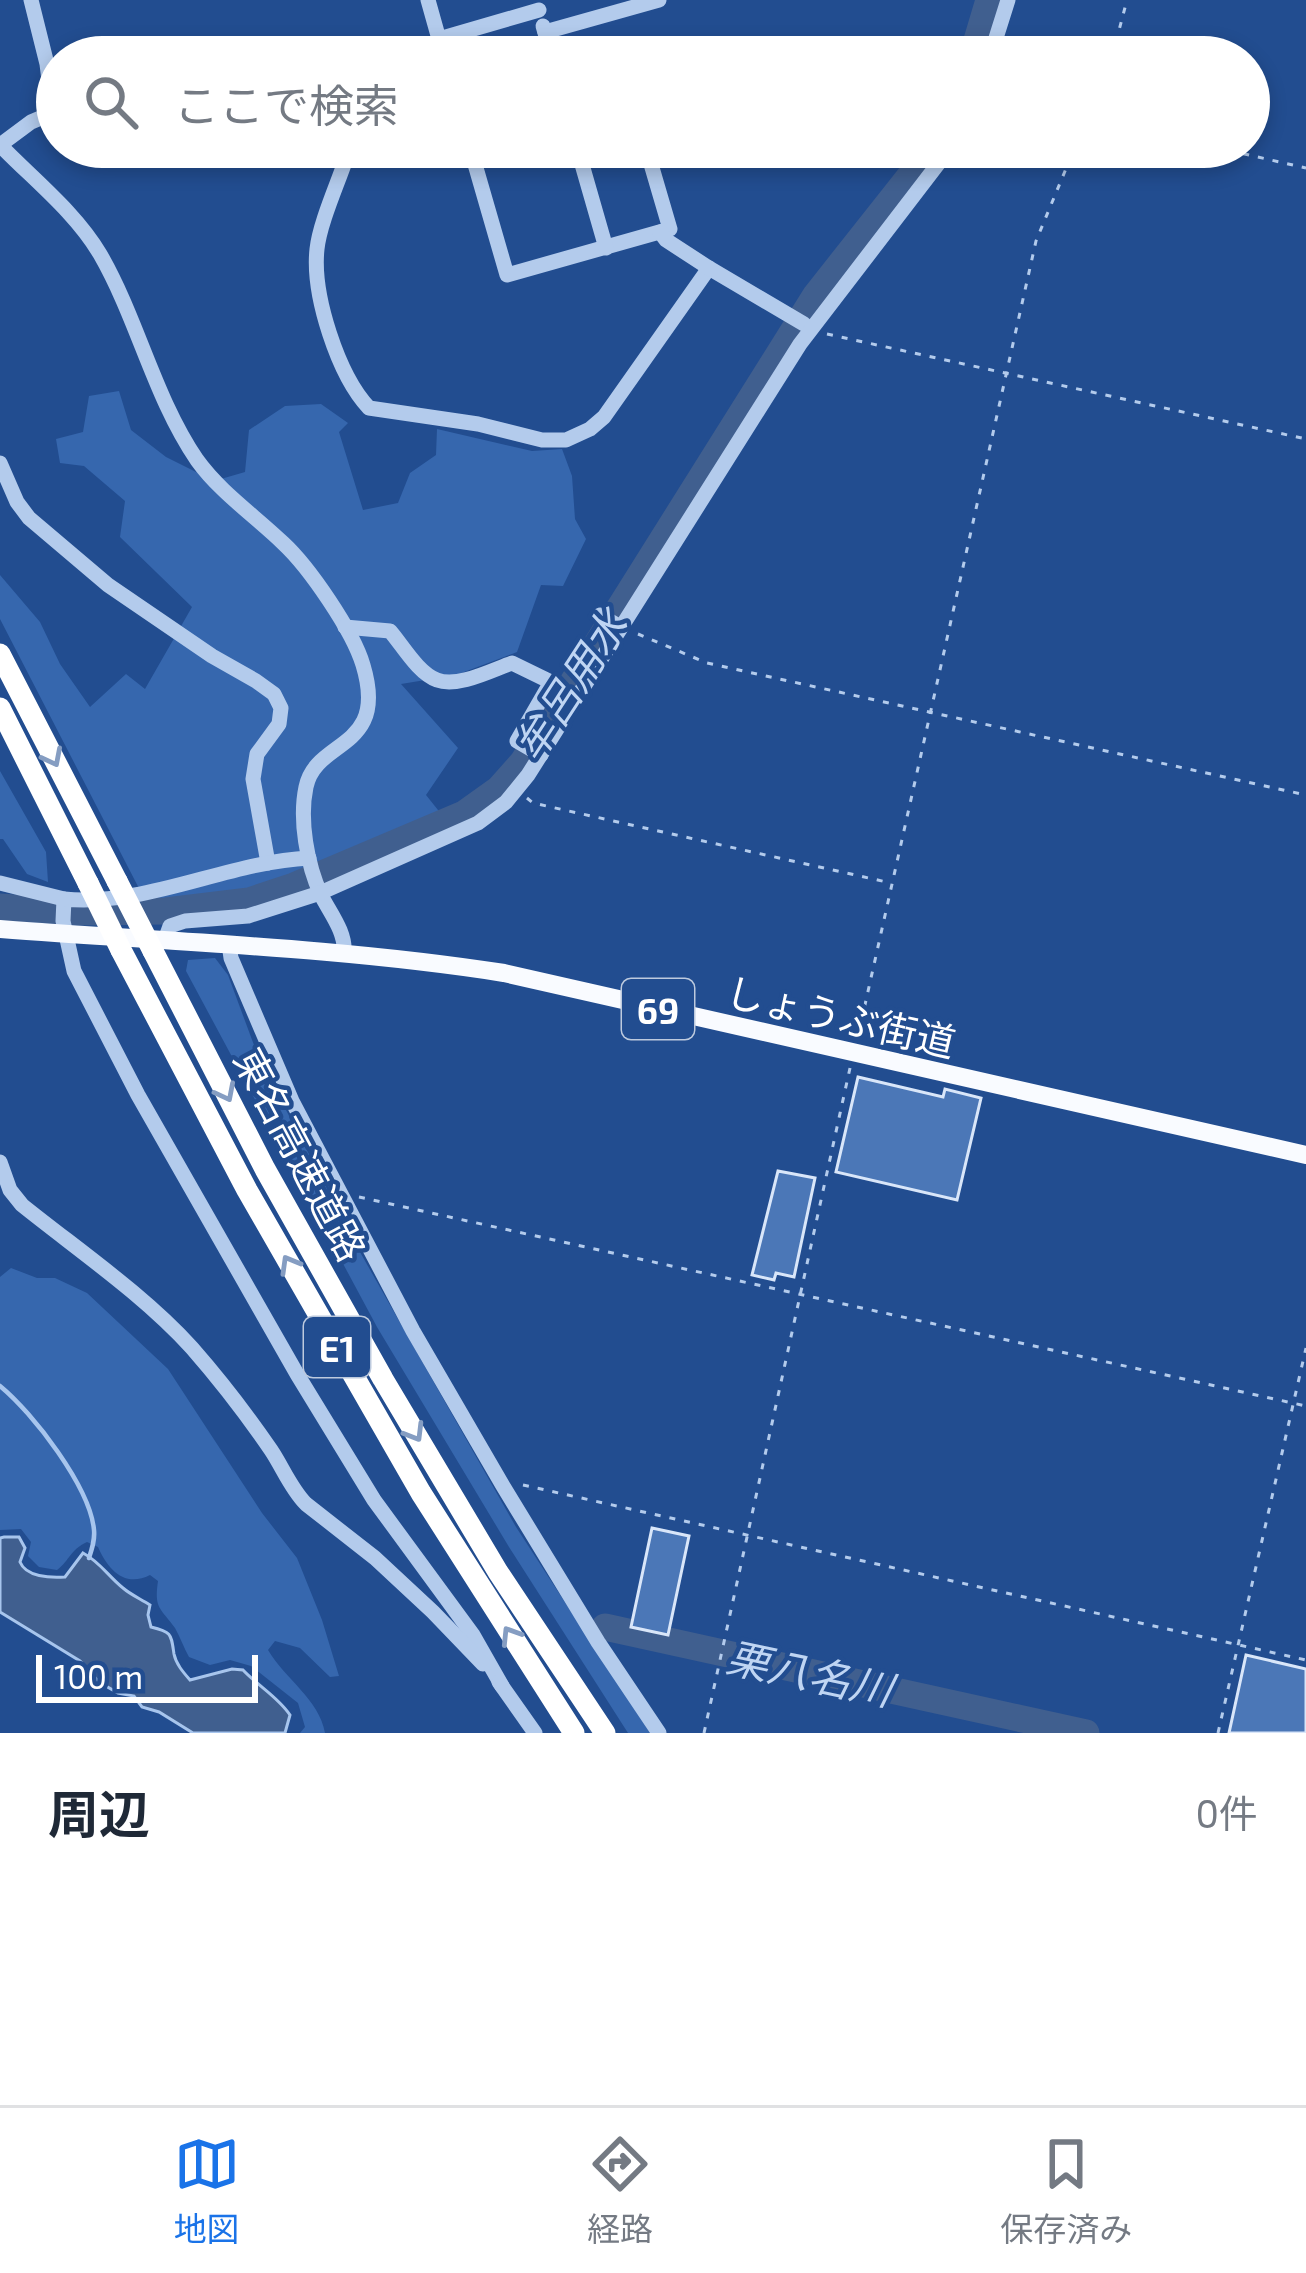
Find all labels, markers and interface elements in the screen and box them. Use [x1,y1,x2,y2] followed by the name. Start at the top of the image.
[36,36,1270,168] search box
[78,69,144,135] icon: search
[174,77,399,131] text: ここで検索
[502,598,638,769] water label: 牟呂用水
[39,745,62,766] one-way arrow
[722,967,960,1065] street label: しょうぶ街道
[622,979,694,1039] road number: 69
[225,1040,377,1268] street label: 東名高速道路
[211,1080,234,1102] one-way arrow
[280,1255,303,1277] one-way arrow
[304,1317,370,1377] road number: E1
[401,1420,424,1442] one-way arrow
[502,1626,524,1648] one-way arrow
[723,1630,901,1715] water label: 栗八名川
[36,1649,258,1702] scale bar
[54,1656,143,1696] text: 100 m
[48,1782,150,1843] text: 周辺
[1195,1789,1258,1836] text: 0件
[174,2131,240,2251] tab: 地図
[587,2131,653,2251] tab: 経路
[1000,2131,1132,2251] tab: 保存済み

